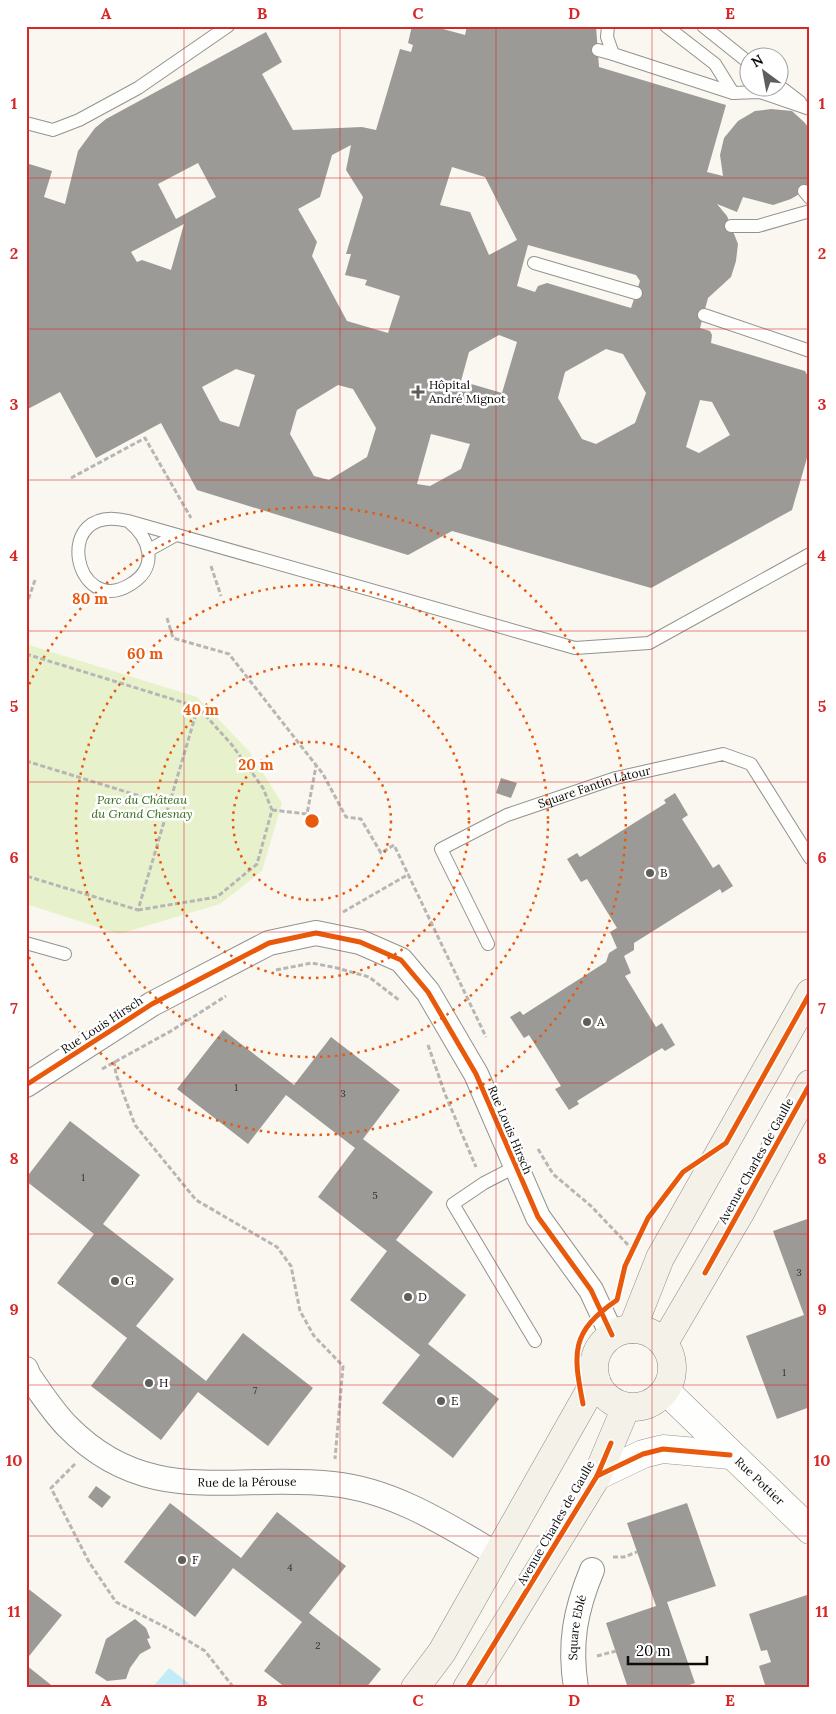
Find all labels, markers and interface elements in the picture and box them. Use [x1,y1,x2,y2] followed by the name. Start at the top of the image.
[101,3,112,23] text: A
[257,3,268,23] text: B
[412,3,424,23] text: C
[568,3,580,23] text: D
[725,3,735,23] text: E
[738,48,788,98] north arrow
[748,50,767,71] text: N
[11,93,17,113] text: 1
[819,93,825,113] text: 1
[10,243,18,263] text: 2
[818,243,826,263] text: 2
[428,377,506,406] place label: Hôpital André Mignot
[411,385,425,399] marker: Hôpital André Mignot
[10,394,19,414] text: 3
[818,394,827,414] text: 3
[10,545,19,565] text: 4
[818,545,827,565] text: 4
[72,589,108,608] text: 80 m
[127,644,163,663] text: 60 m
[10,696,19,716] text: 5
[818,696,827,716] text: 5
[183,700,219,719] text: 40 m
[238,755,274,774] text: 20 m
[536,762,653,811] street label: Square Fantin Latour
[91,792,193,821] park label: Parc du Château du Grand Chesnay
[303,812,321,830] centre of rings
[9,847,19,867] text: 6
[817,847,827,867] text: 6
[660,865,667,880] place label: B
[644,867,656,879] marker: B
[58,993,145,1057] street label: Rue Louis Hirsch
[10,998,18,1018] text: 7
[818,998,826,1018] text: 7
[596,1014,605,1029] place label: A
[581,1016,593,1028] marker: A
[234,1081,238,1094] house number: 1
[485,1083,536,1176] street label: Rue Louis Hirsch
[340,1087,346,1100] house number: 3
[714,1095,797,1227] street label: Avenue Charles de Gaulle
[9,1148,19,1168] text: 8
[817,1148,827,1168] text: 8
[81,1171,85,1184] house number: 1
[372,1189,378,1202] house number: 5
[796,1266,802,1279] house number: 3
[125,1273,134,1288] place label: G
[109,1275,121,1287] marker: G
[418,1289,427,1304] place label: D
[402,1291,414,1303] marker: D
[9,1299,19,1319] text: 9
[817,1299,827,1319] text: 9
[782,1366,786,1379] house number: 1
[159,1375,168,1390] place label: H
[143,1377,155,1389] marker: H
[253,1384,258,1397] house number: 7
[451,1393,458,1408] place label: E
[435,1395,447,1407] marker: E
[6,1450,22,1470] text: 10
[814,1450,830,1470] text: 10
[732,1454,788,1509] street label: Rue Pottier
[513,1457,598,1589] street label: Avenue Charles de Gaulle
[197,1474,297,1490] street label: Rue de la Pérouse
[192,1552,199,1567] place label: F
[176,1554,188,1566] marker: F
[287,1561,293,1574] house number: 4
[565,1592,590,1660] street label: Square Eblé
[8,1601,21,1621] text: 11
[816,1601,829,1621] text: 11
[628,1634,707,1666] scale bar
[315,1639,321,1652] house number: 2
[636,1641,671,1660] text: 20 m
[101,1690,112,1710] text: A
[257,1690,268,1710] text: B
[412,1690,424,1710] text: C
[568,1690,580,1710] text: D
[725,1690,735,1710] text: E

